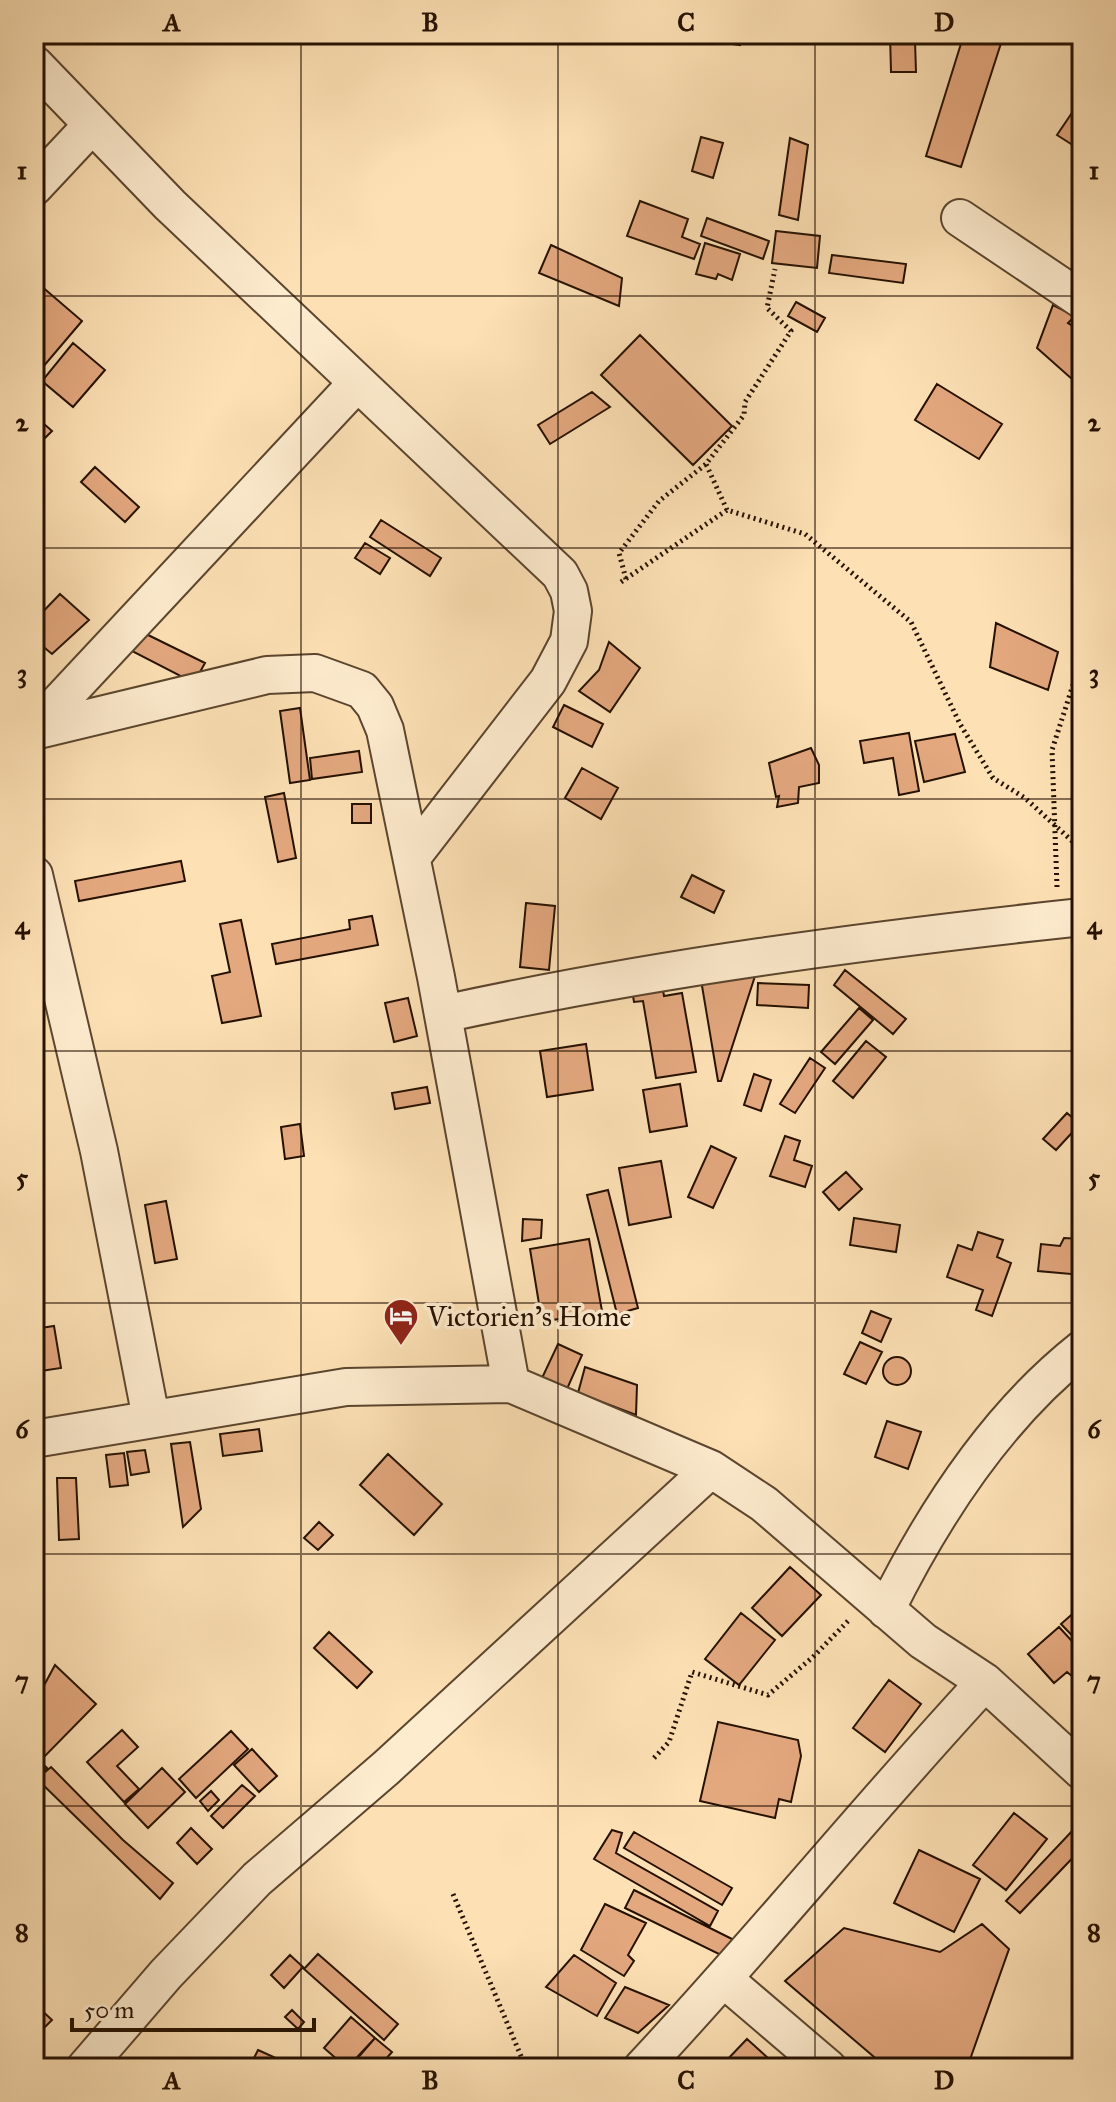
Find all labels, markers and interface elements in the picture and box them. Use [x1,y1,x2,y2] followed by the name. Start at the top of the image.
[161,6,181,38] text: A
[421,6,439,38] text: B
[677,6,695,38] text: C
[934,6,954,38] text: D
[17,154,27,186] text: 1
[1089,154,1099,186] text: 1
[16,406,30,438] text: 2
[1088,406,1102,438] text: 2
[17,657,27,689] text: 3
[1089,657,1099,689] text: 3
[15,909,31,941] text: 4
[1087,909,1103,941] text: 4
[16,1161,29,1193] text: 5
[1088,1161,1101,1193] text: 5
[382,1297,420,1347] hotel icon: Victorien's Home
[426,1299,631,1334] place label: Victorien's Home
[15,1413,30,1445] text: 6
[1087,1413,1102,1445] text: 6
[15,1664,29,1696] text: 7
[1087,1664,1101,1696] text: 7
[15,1916,29,1948] text: 8
[1087,1916,1101,1948] text: 8
[72,1982,314,2032] scale bar
[84,1995,134,2025] text: 50 m
[161,2064,181,2096] text: A
[421,2064,439,2096] text: B
[677,2064,695,2096] text: C
[934,2064,954,2096] text: D

